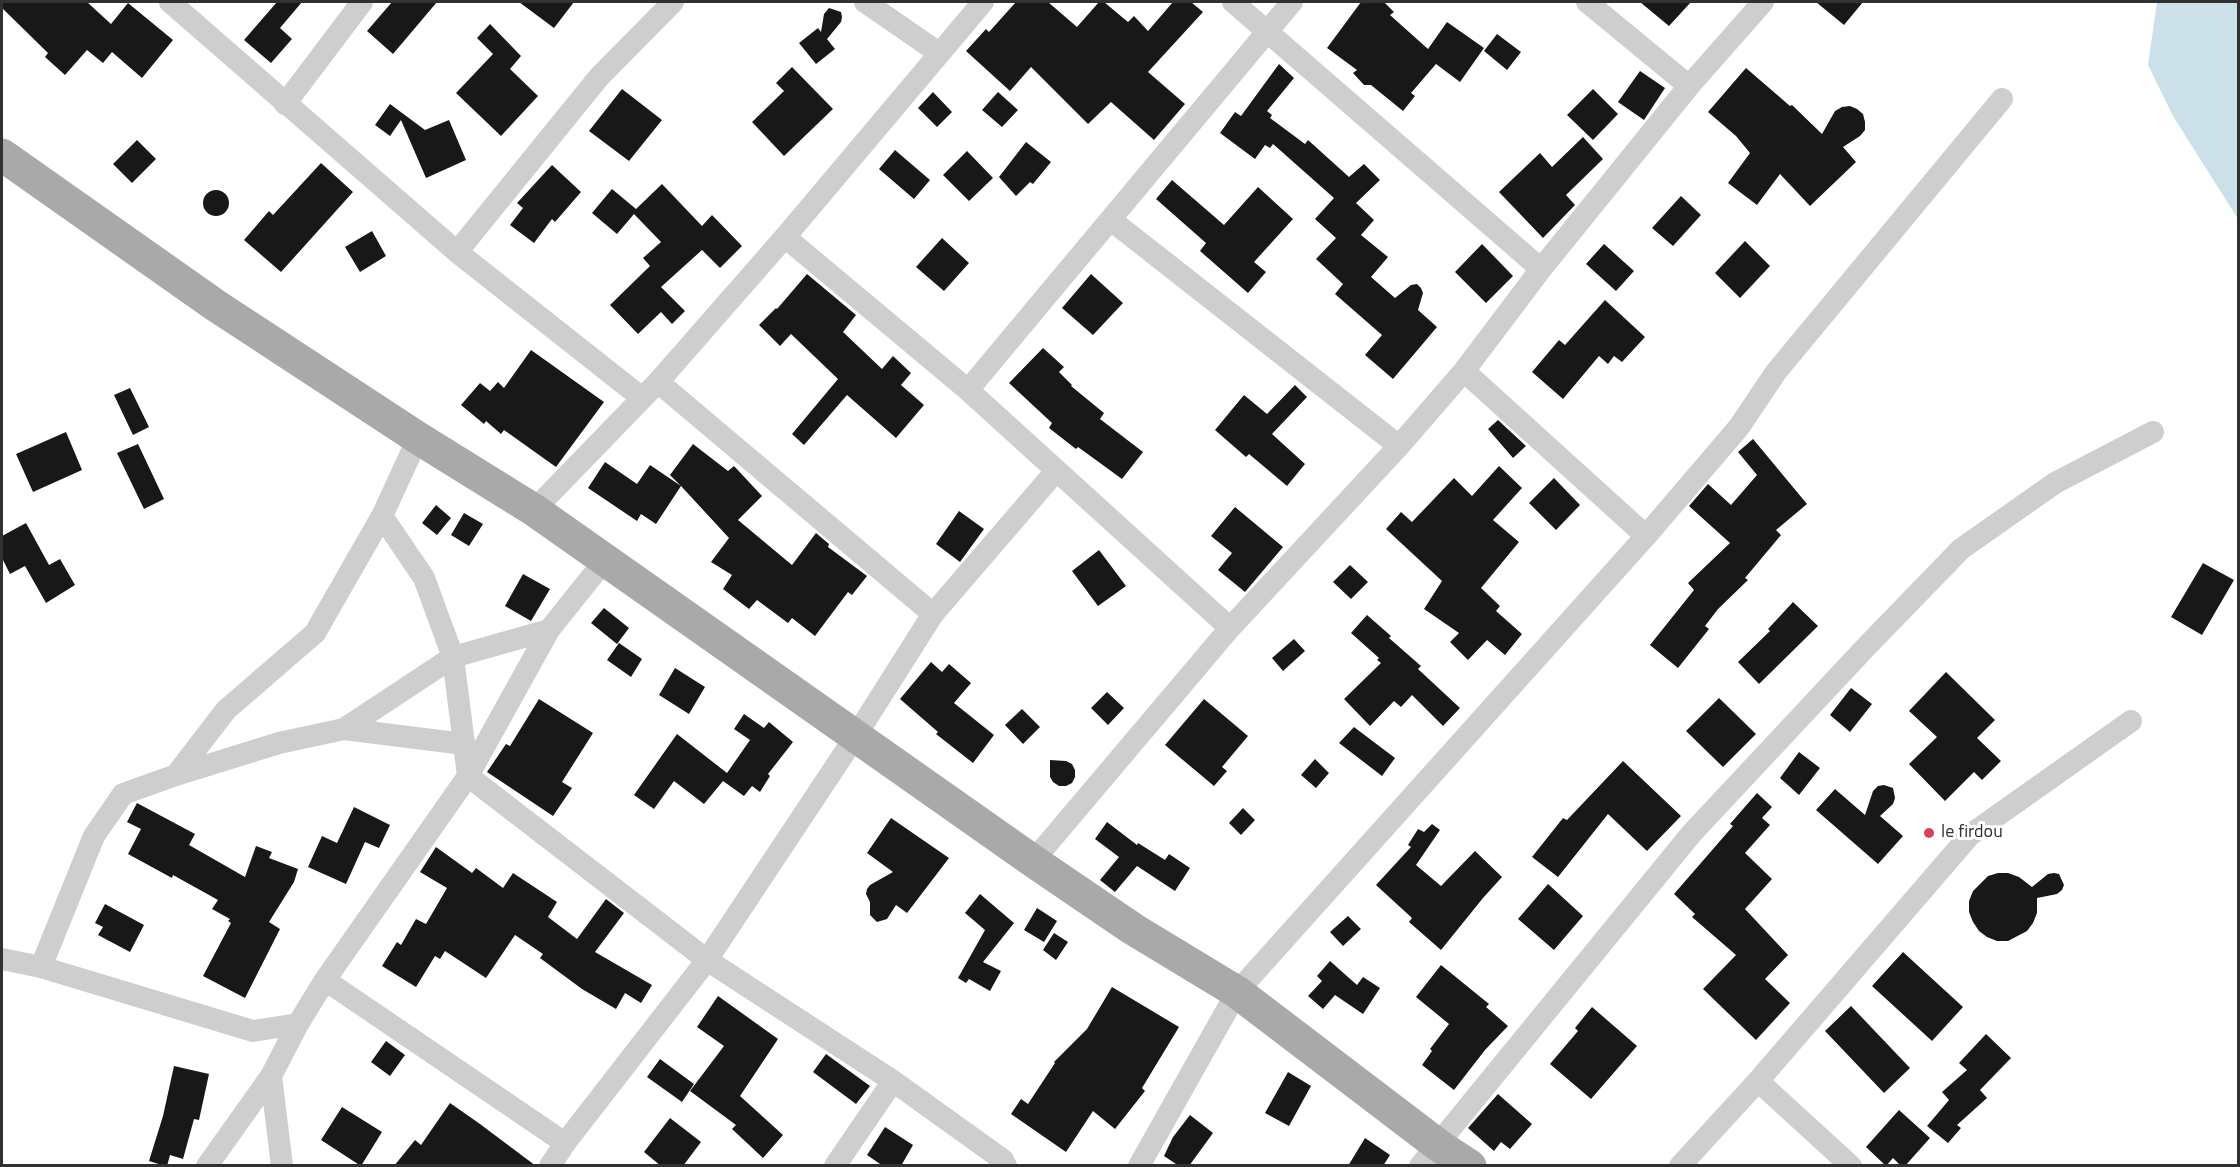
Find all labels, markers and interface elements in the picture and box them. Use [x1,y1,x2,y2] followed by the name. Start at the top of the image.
[1941,822,2003,844] place label: le firdou
[1922,826,1936,840] marker: le firdou

